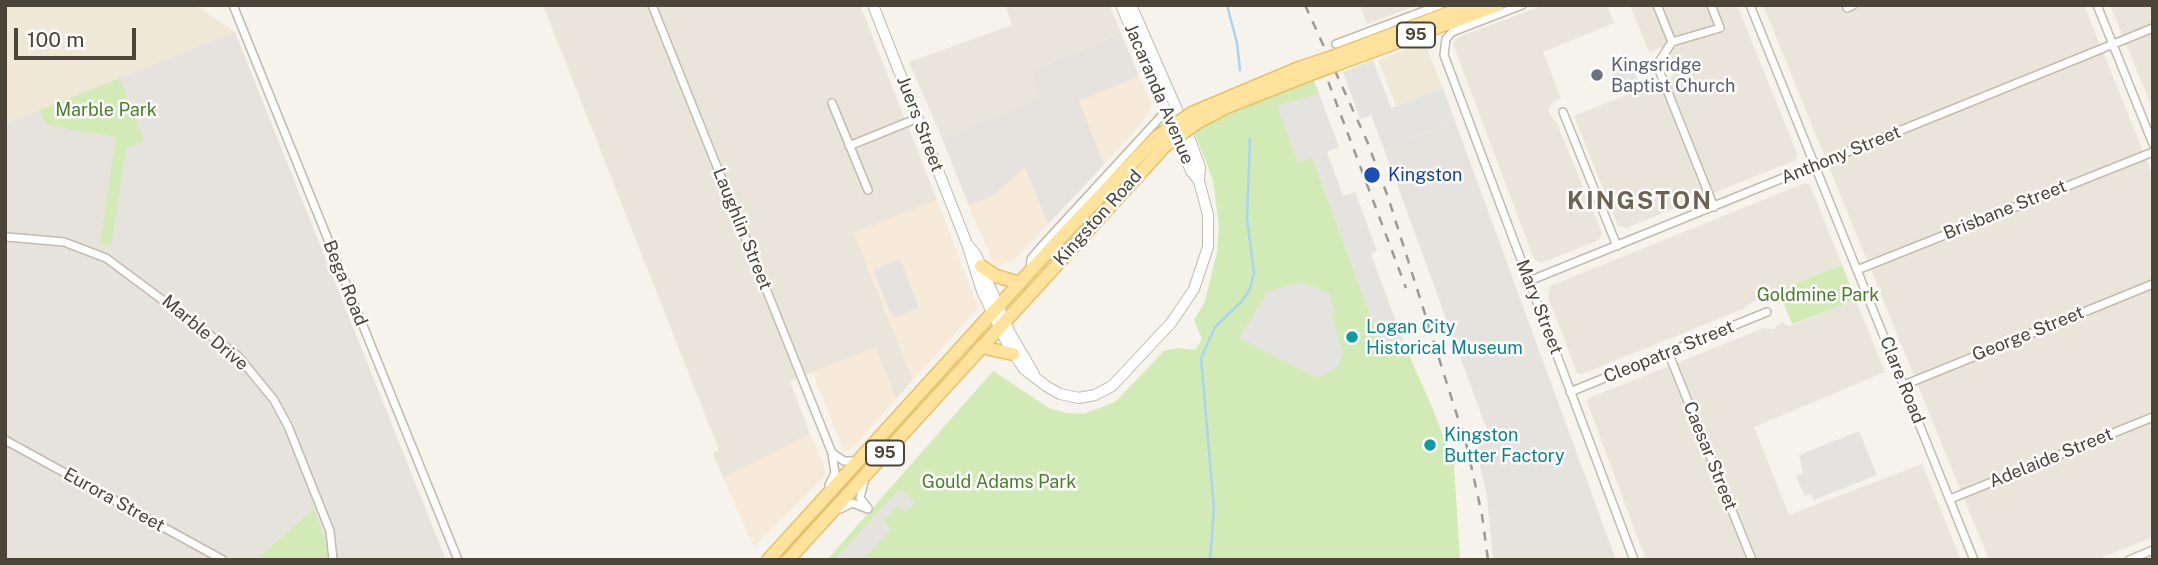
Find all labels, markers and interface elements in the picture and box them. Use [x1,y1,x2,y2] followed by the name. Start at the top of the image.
[18,14,140,58] scale bar
[1120,21,1198,167] street label: Jacaranda Avenue
[1397,22,1435,48] road number: 95
[27,27,84,52] text: 100 m
[1611,54,1735,96] place label: Kingsridge Baptist Church
[1589,67,1605,83] marker: Kingsridge Baptist Church
[892,73,948,175] street label: Juers Street
[55,99,157,121] park label: Marble Park
[1778,121,1904,189] street label: Anthony Street
[1388,164,1462,186] place label: Kingston
[708,165,776,293] street label: Laughlin Street
[1362,165,1382,185] marker: Kingston
[1049,166,1147,270] street label: Kingston Road
[1940,175,2070,245] street label: Brisbane Street
[1568,188,1712,216] district label: KINGSTON
[318,237,372,329] street label: Bega Road
[1511,257,1567,357] street label: Mary Street
[1757,284,1879,306] park label: Goldmine Park
[157,291,253,375] street label: Marble Drive
[1969,302,2087,366] street label: George Street
[1366,316,1523,358] place label: Logan City Historical Museum
[1601,316,1737,388] street label: Cleopatra Street
[1344,329,1360,345] marker: Logan City Historical Museum
[1875,333,1929,427] street label: Clare Road
[1678,398,1742,514] street label: Caesar Street
[1986,423,2116,493] street label: Adelaide Street
[1444,424,1565,466] place label: Kingston Butter Factory
[1422,437,1438,453] marker: Kingston Butter Factory
[866,440,904,466] road number: 95
[60,463,168,537] street label: Eurora Street
[922,471,1076,493] park label: Gould Adams Park

